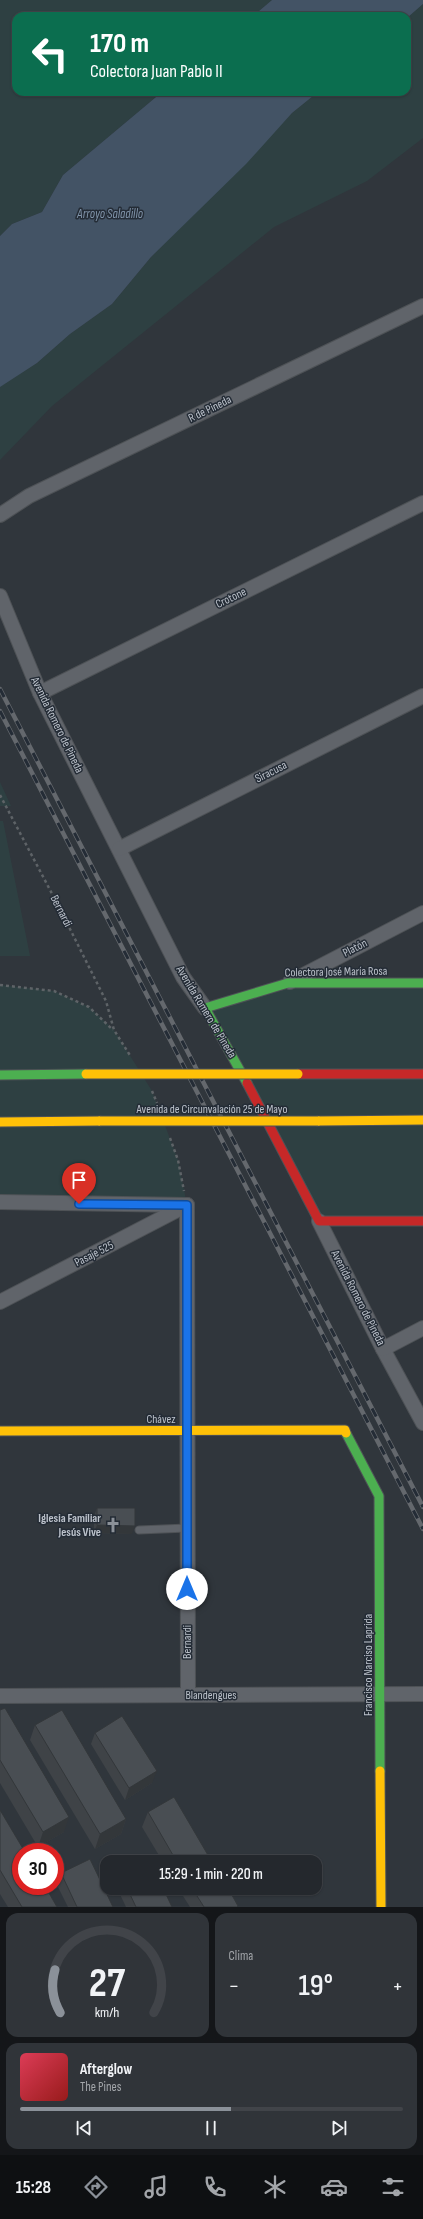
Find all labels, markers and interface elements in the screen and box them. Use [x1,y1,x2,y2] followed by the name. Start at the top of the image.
[90,27,149,60] text: 170 m
[24,28,76,80] icon: left
[90,61,223,82] text: Colectora Juan Pablo II
[76,206,144,222] water label: Arroyo Saladillo
[186,392,234,426] street label: R de Pineda
[213,584,249,612] street label: Crotone
[27,674,87,776] street label: Avenida Romero de Pineda
[252,757,290,786] street label: Siracusa
[47,893,75,929] street label: Bernardi
[340,936,370,960] street label: Platón
[172,962,240,1061] street label: Avenida Romero de Pineda
[285,964,388,980] street label: Colectora José María Rosa
[136,1102,287,1117] street label: Avenida de Circunvalación 25 de Mayo
[62,1163,96,1204] pin
[68,1169,90,1191] icon: arrive
[72,1238,116,1270] street label: Pasaje 525
[327,1247,389,1348] street label: Avenida Romero de Pineda
[146,1412,176,1427] street label: Chávez
[38,1511,101,1540] place label: Iglesia Familiar Jesús Vive
[104,1516,122,1534] church icon: Iglesia Familiar Jesús Vive
[166,1568,208,1610] position arrow
[361,1614,376,1716] street label: Francisco Narciso Laprida
[180,1625,195,1659] street label: Bernardi
[185,1688,237,1703] street label: Blandengues
[12,1843,64,1895] speed limit sign: 30
[159,1865,263,1884] text: 15:29 · 1 min · 220 m
[229,1948,253,1964] text: Clima
[89,1959,126,2008] text: 27
[299,1968,333,2004] text: 19°
[229,1973,239,2000] text: −
[392,1973,403,2000] text: +
[95,2004,120,2021] text: km/h
[80,2060,132,2079] text: Afterglow
[80,2079,121,2095] text: The Pines
[73,2117,95,2139] icon: previous
[200,2117,222,2139] icon: pause
[328,2117,350,2139] icon: next
[82,2173,110,2201] icon: directions
[142,2173,170,2201] icon: music
[201,2173,229,2201] icon: phone
[261,2173,289,2201] icon: climate
[320,2173,348,2201] icon: car
[379,2173,407,2201] icon: filters
[16,2177,51,2198] text: 15:28

